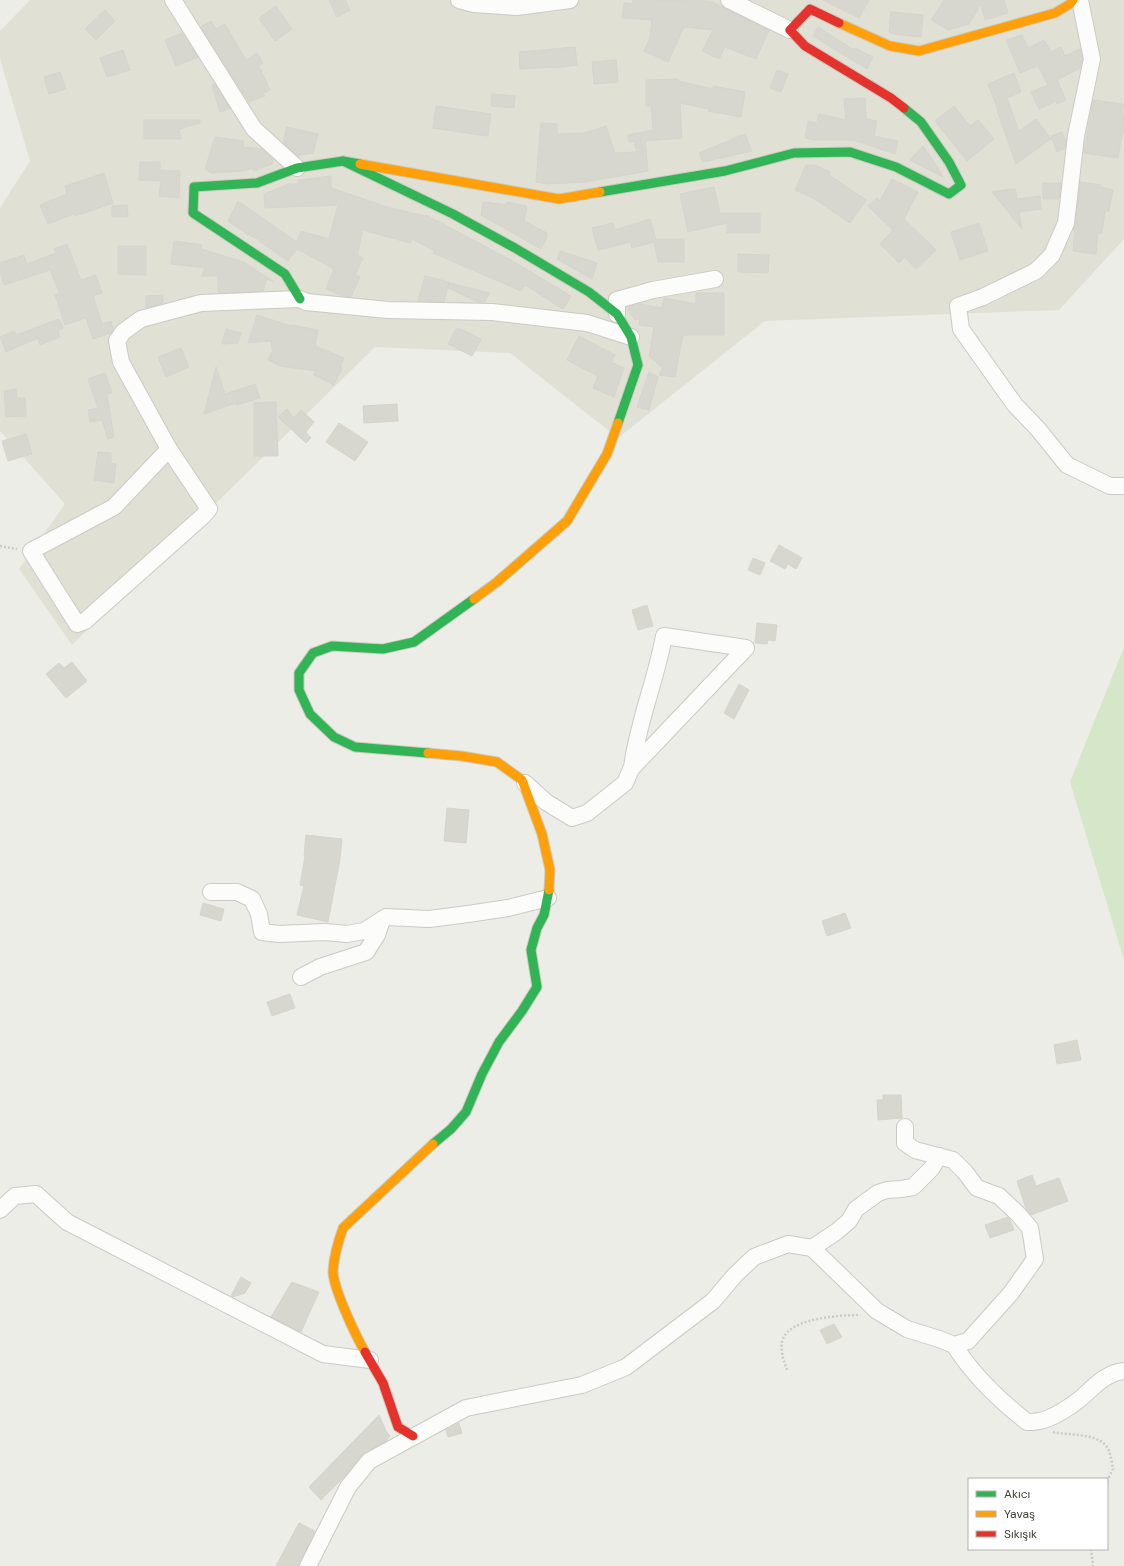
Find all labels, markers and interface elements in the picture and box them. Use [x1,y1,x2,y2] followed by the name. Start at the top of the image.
[968,1478,1108,1550] legend
[1004,1486,1030,1502] text: Akıcı
[1004,1506,1035,1522] text: Yavaş
[1004,1526,1037,1542] text: Sıkışık

